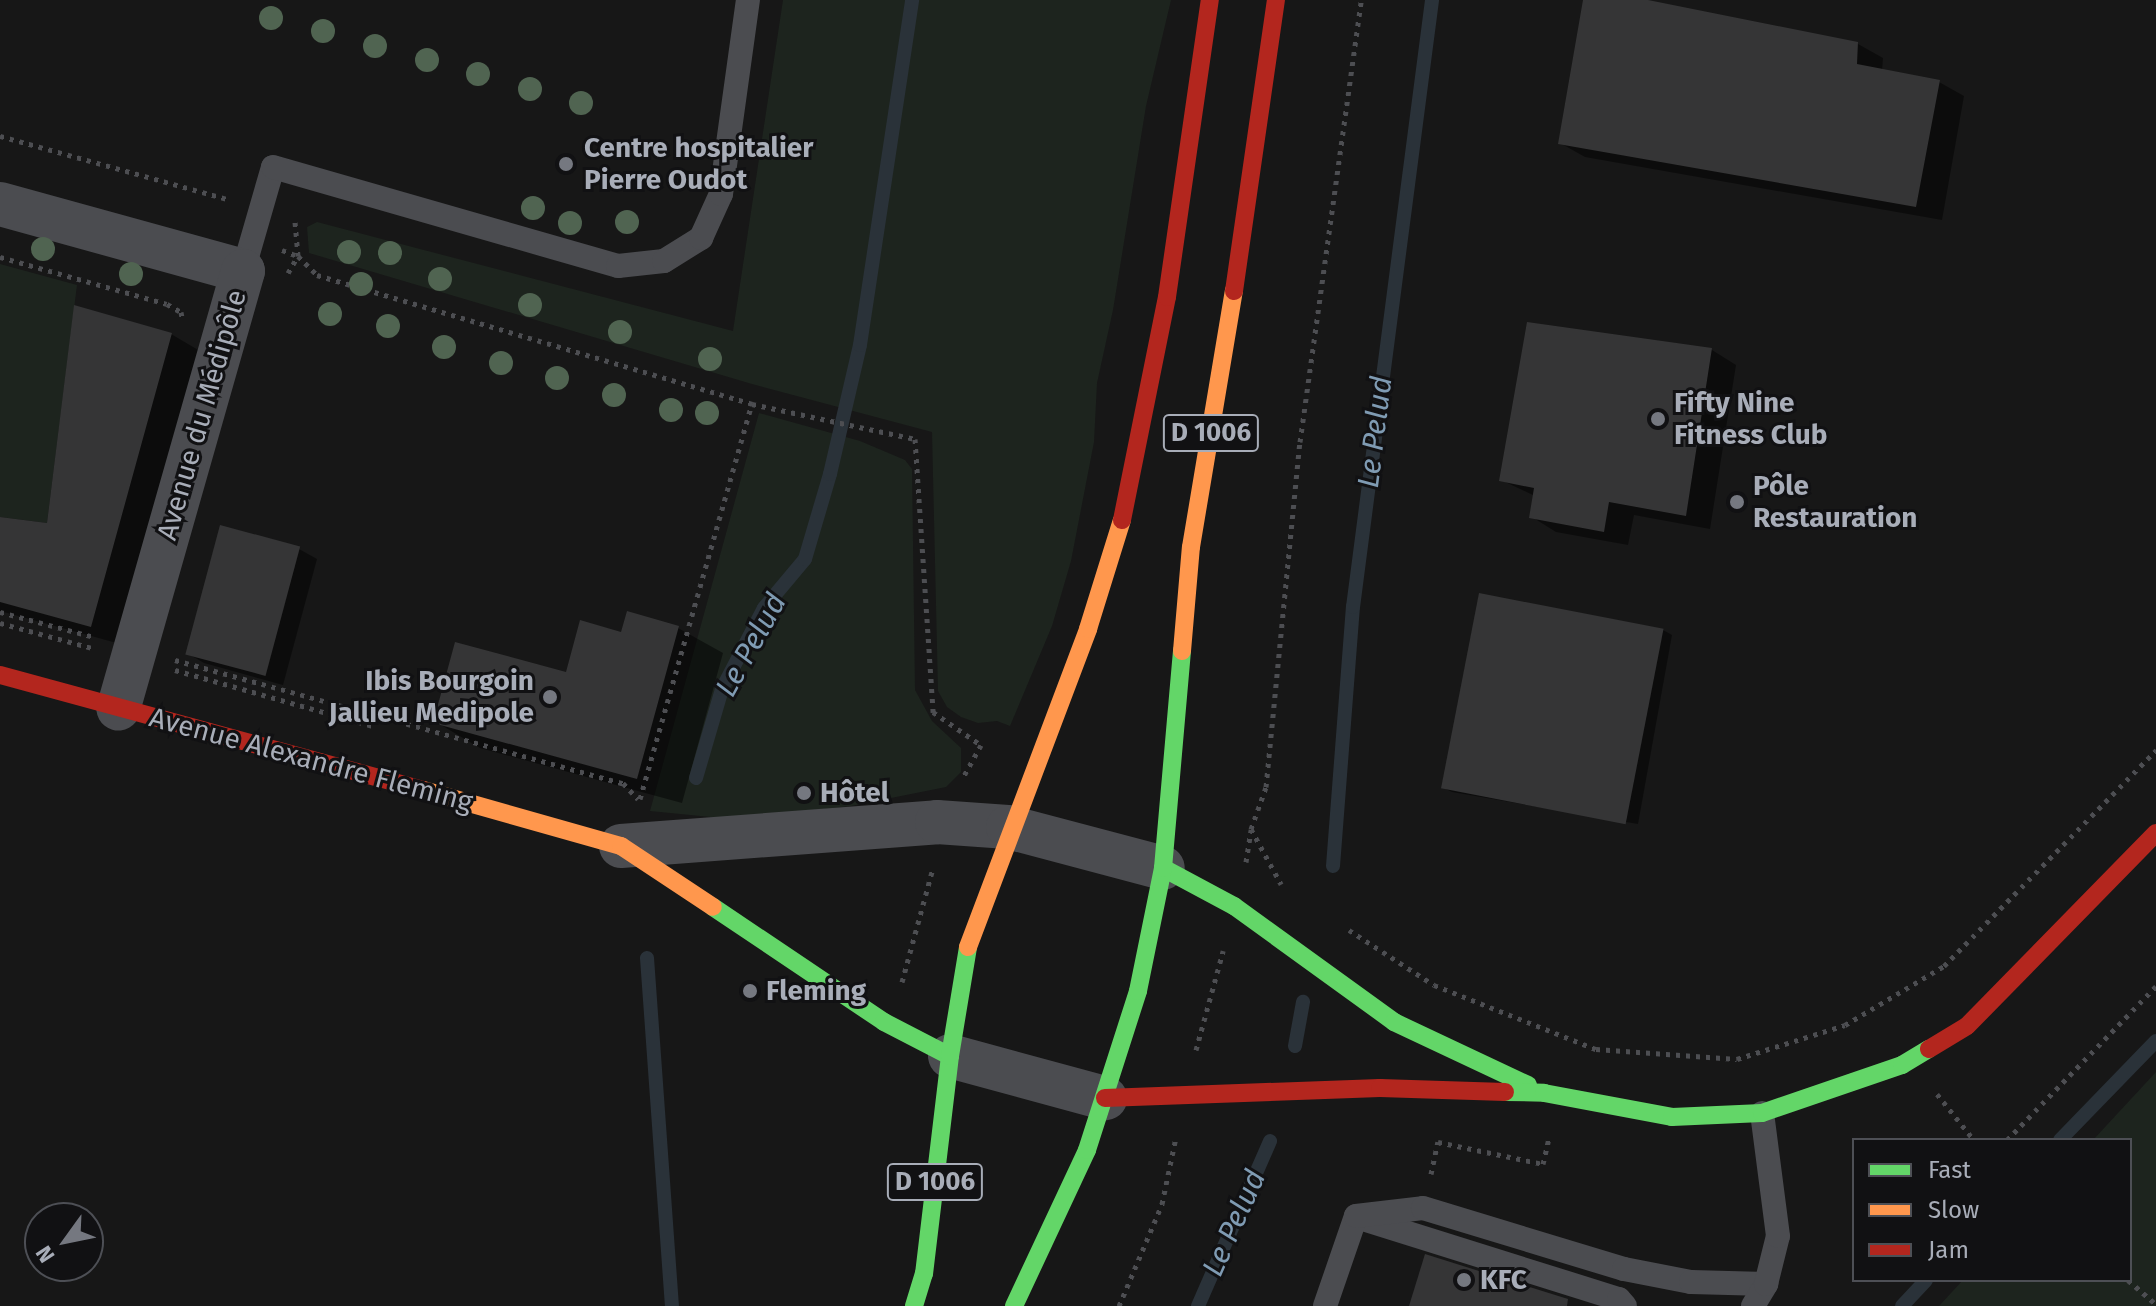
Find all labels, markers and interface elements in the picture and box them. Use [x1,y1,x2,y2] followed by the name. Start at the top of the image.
[584,131,814,197] place label: Centre hospitalier Pierre Oudot
[555,153,577,175] marker: Centre hospitalier Pierre Oudot
[150,286,254,544] street label: Avenue du Médipôle
[1350,374,1400,490] water label: Le Pelud
[1674,386,1827,452] place label: Fifty Nine Fitness Club
[1649,410,1667,428] marker: Fifty Nine Fitness Club
[1161,411,1261,455] road number: D 1006
[1753,469,1917,535] place label: Pôle Restauration
[1728,493,1746,511] marker: Pôle Restauration
[708,587,794,703] water label: Le Pelud
[329,664,534,730] place label: Ibis Bourgoin Jallieu Medipole
[541,688,559,706] marker: Ibis Bourgoin Jallieu Medipole
[146,701,476,819] street label: Avenue Alexandre Fleming
[820,776,889,810] place label: Hôtel
[795,784,813,802] marker: Hôtel
[766,974,866,1008] place label: Fleming
[741,982,759,1000] marker: Fleming
[1852,1138,2132,1282] legend
[1928,1156,1971,1184] text: Fast
[885,1160,985,1204] road number: D 1006
[1195,1164,1273,1282] water label: Le Pelud
[1928,1196,1979,1224] text: Slow
[24,1202,104,1282] north arrow
[1928,1236,1969,1264] text: Jam
[30,1241,60,1268] text: N
[1480,1263,1527,1297] place label: KFC
[1455,1271,1473,1289] marker: KFC

